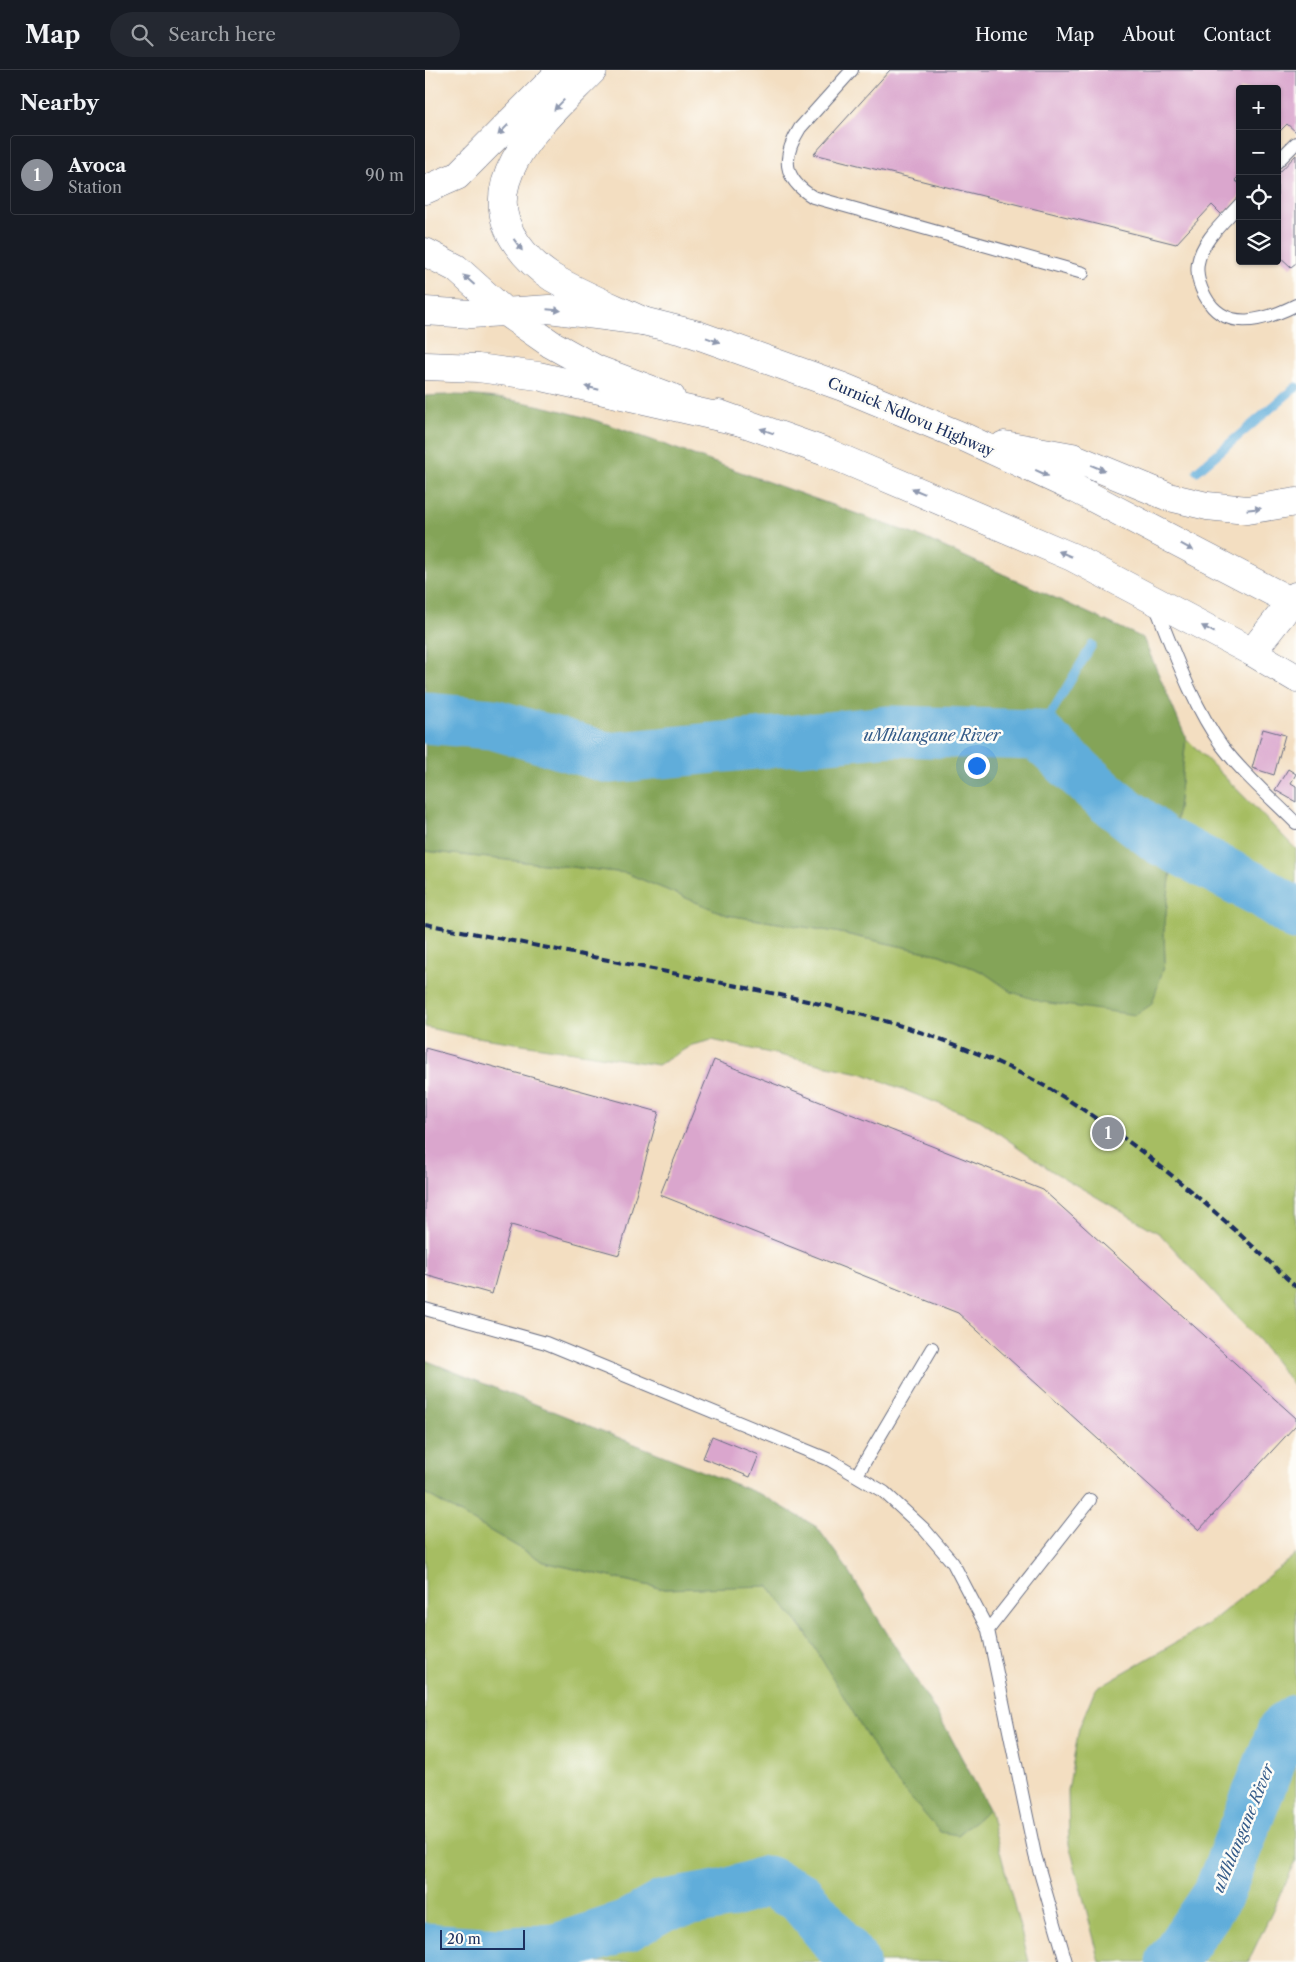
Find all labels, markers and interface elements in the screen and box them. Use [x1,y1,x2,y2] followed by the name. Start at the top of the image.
[110,12,460,57] search box
[25,20,80,49] text: Map
[128,21,156,49] icon: search
[168,23,276,46] text: Search here
[975,24,1028,46] text: Home
[1056,24,1094,46] text: Map
[1122,24,1175,46] text: About
[1203,24,1271,46] text: Contact
[1236,85,1281,265] map controls
[1236,85,1281,130] button: +
[20,90,99,115] text: Nearby
[553,99,565,111] one-way arrow
[497,124,509,136] one-way arrow
[1236,130,1281,175] button: −
[68,154,126,177] text: Avoca
[33,165,41,185] text: 1
[365,165,404,185] text: 90 m
[1236,175,1281,220] button: locate
[68,177,122,197] text: Station
[1236,220,1281,265] button: layers
[513,238,523,252] one-way arrow
[462,274,475,285] one-way arrow
[546,306,562,314] one-way arrow
[706,336,721,344] one-way arrow
[825,373,998,461] street label: Curnick Ndlovu Highway
[583,384,599,392] one-way arrow
[759,427,774,435] one-way arrow
[1091,464,1106,472] one-way arrow
[1035,469,1049,477] one-way arrow
[911,487,925,495] one-way arrow
[1246,505,1262,513] one-way arrow
[1179,543,1194,551] one-way arrow
[1057,550,1072,557] one-way arrow
[1201,625,1216,633] one-way arrow
[863,725,1002,745] water label: uMhlangane River
[964,753,990,779] your location
[1092,1114,1124,1152] pin: 1
[1208,1759,1279,1895] water label: uMhlangane River
[440,1927,525,1950] scale bar
[447,1930,481,1948] text: 20 m

